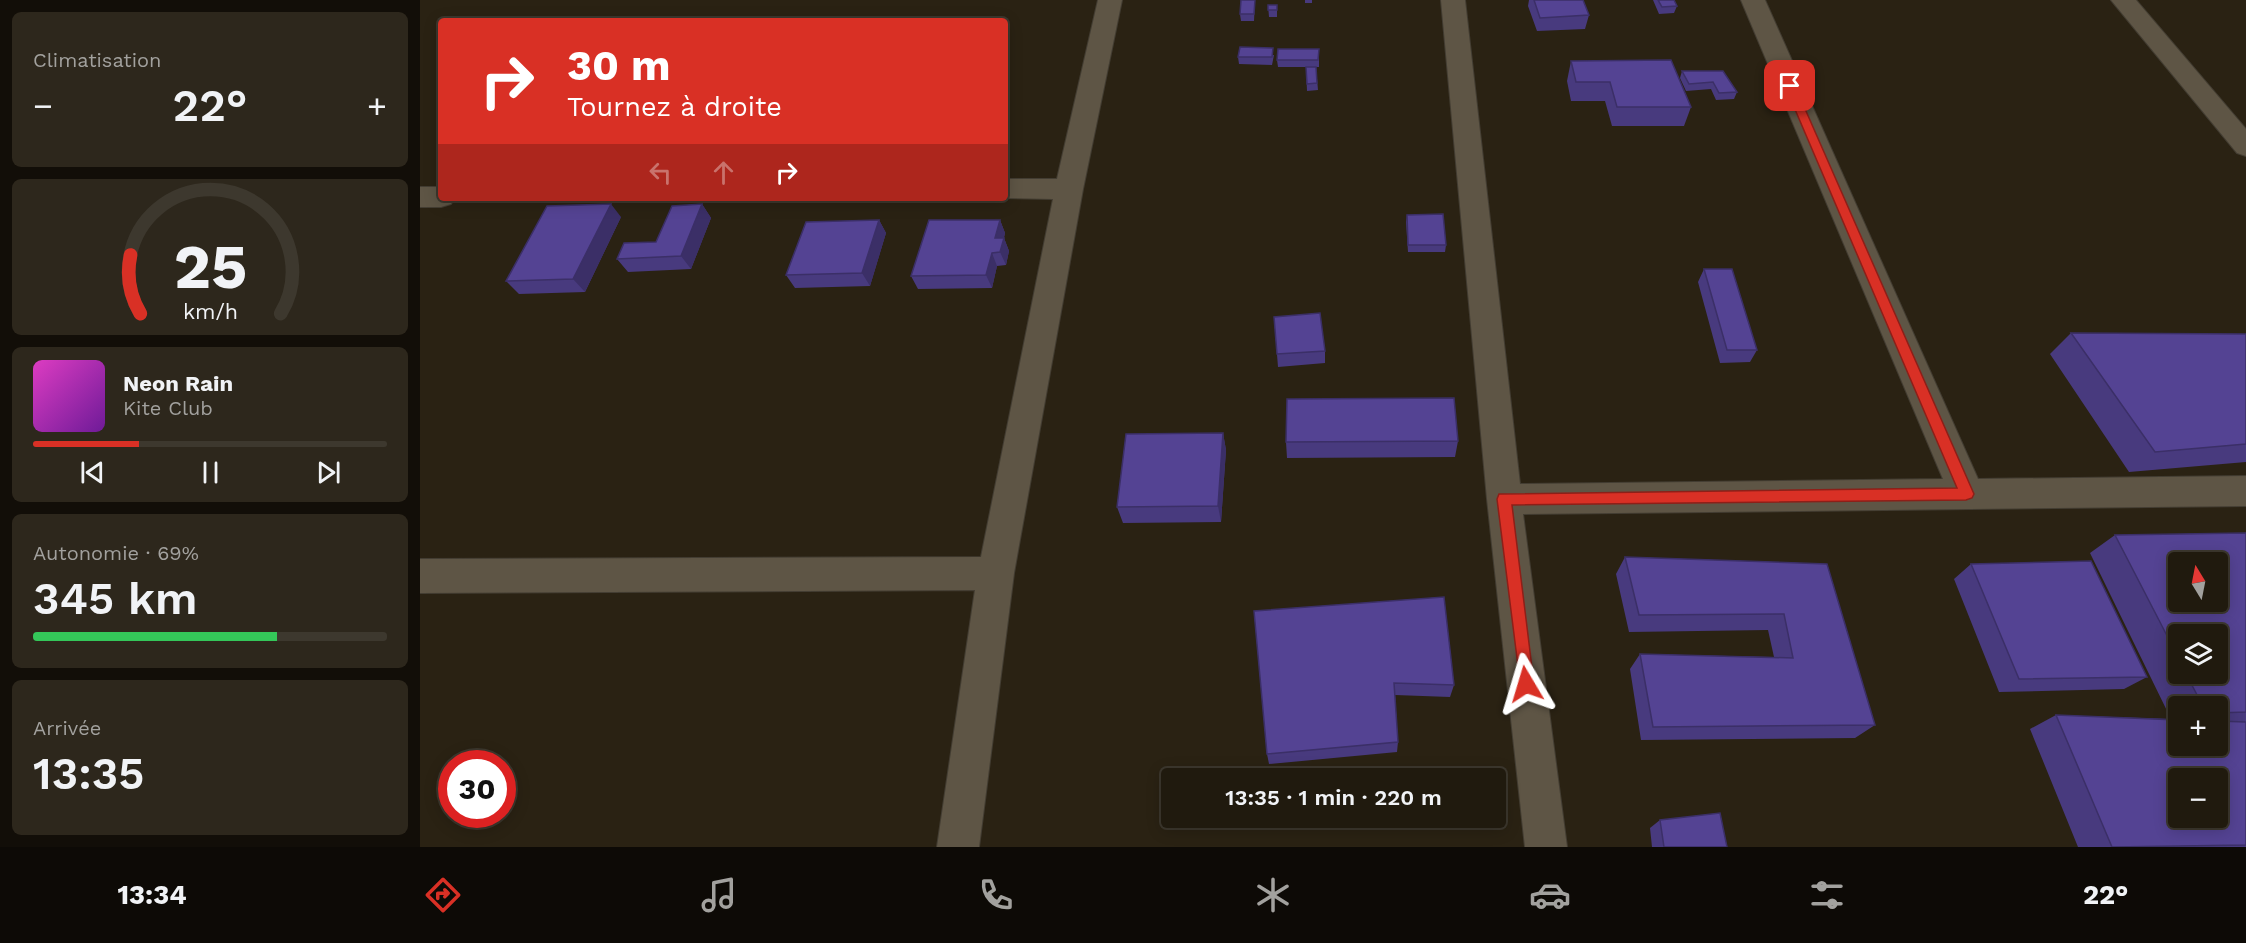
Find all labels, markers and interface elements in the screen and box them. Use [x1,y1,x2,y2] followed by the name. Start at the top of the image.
[567,41,671,90] text: 30 m
[468,42,546,120] icon: right
[33,48,161,72] text: Climatisation
[1764,60,1815,111] pin
[1773,69,1806,102] icon: arrive
[173,79,247,132] text: 22°
[33,86,53,125] text: −
[367,86,387,125] text: +
[567,91,782,123] text: Tournez à droite
[644,156,677,189] icon: left
[707,156,740,189] icon: ahead
[770,156,803,189] icon: right
[173,230,247,303] text: 25
[182,299,238,324] text: km/h
[123,371,233,396] text: Neon Rain
[123,396,213,420] text: Kite Club
[76,456,109,489] icon: previous
[194,456,227,489] icon: pause
[312,456,345,489] icon: next
[33,541,199,565] text: Autonomie · 69%
[2168,552,2228,612] north arrow
[2168,552,2228,828] map controls
[33,572,198,625] text: 345 km
[2168,624,2228,684] button: layers
[1494,652,1558,716] position arrow
[2168,696,2228,756] button: +
[33,716,101,740] text: Arrivée
[33,747,144,800] text: 13:35
[438,750,516,828] speed limit sign: 30
[2168,768,2228,828] button: −
[1225,785,1442,810] text: 13:35 · 1 min · 220 m
[422,874,464,916] icon: directions
[698,874,740,916] icon: music
[975,874,1017,916] icon: phone
[1252,874,1294,916] icon: climate
[1529,874,1571,916] icon: car
[1806,874,1848,916] icon: filters
[117,879,187,911] text: 13:34
[2083,879,2129,911] text: 22°

